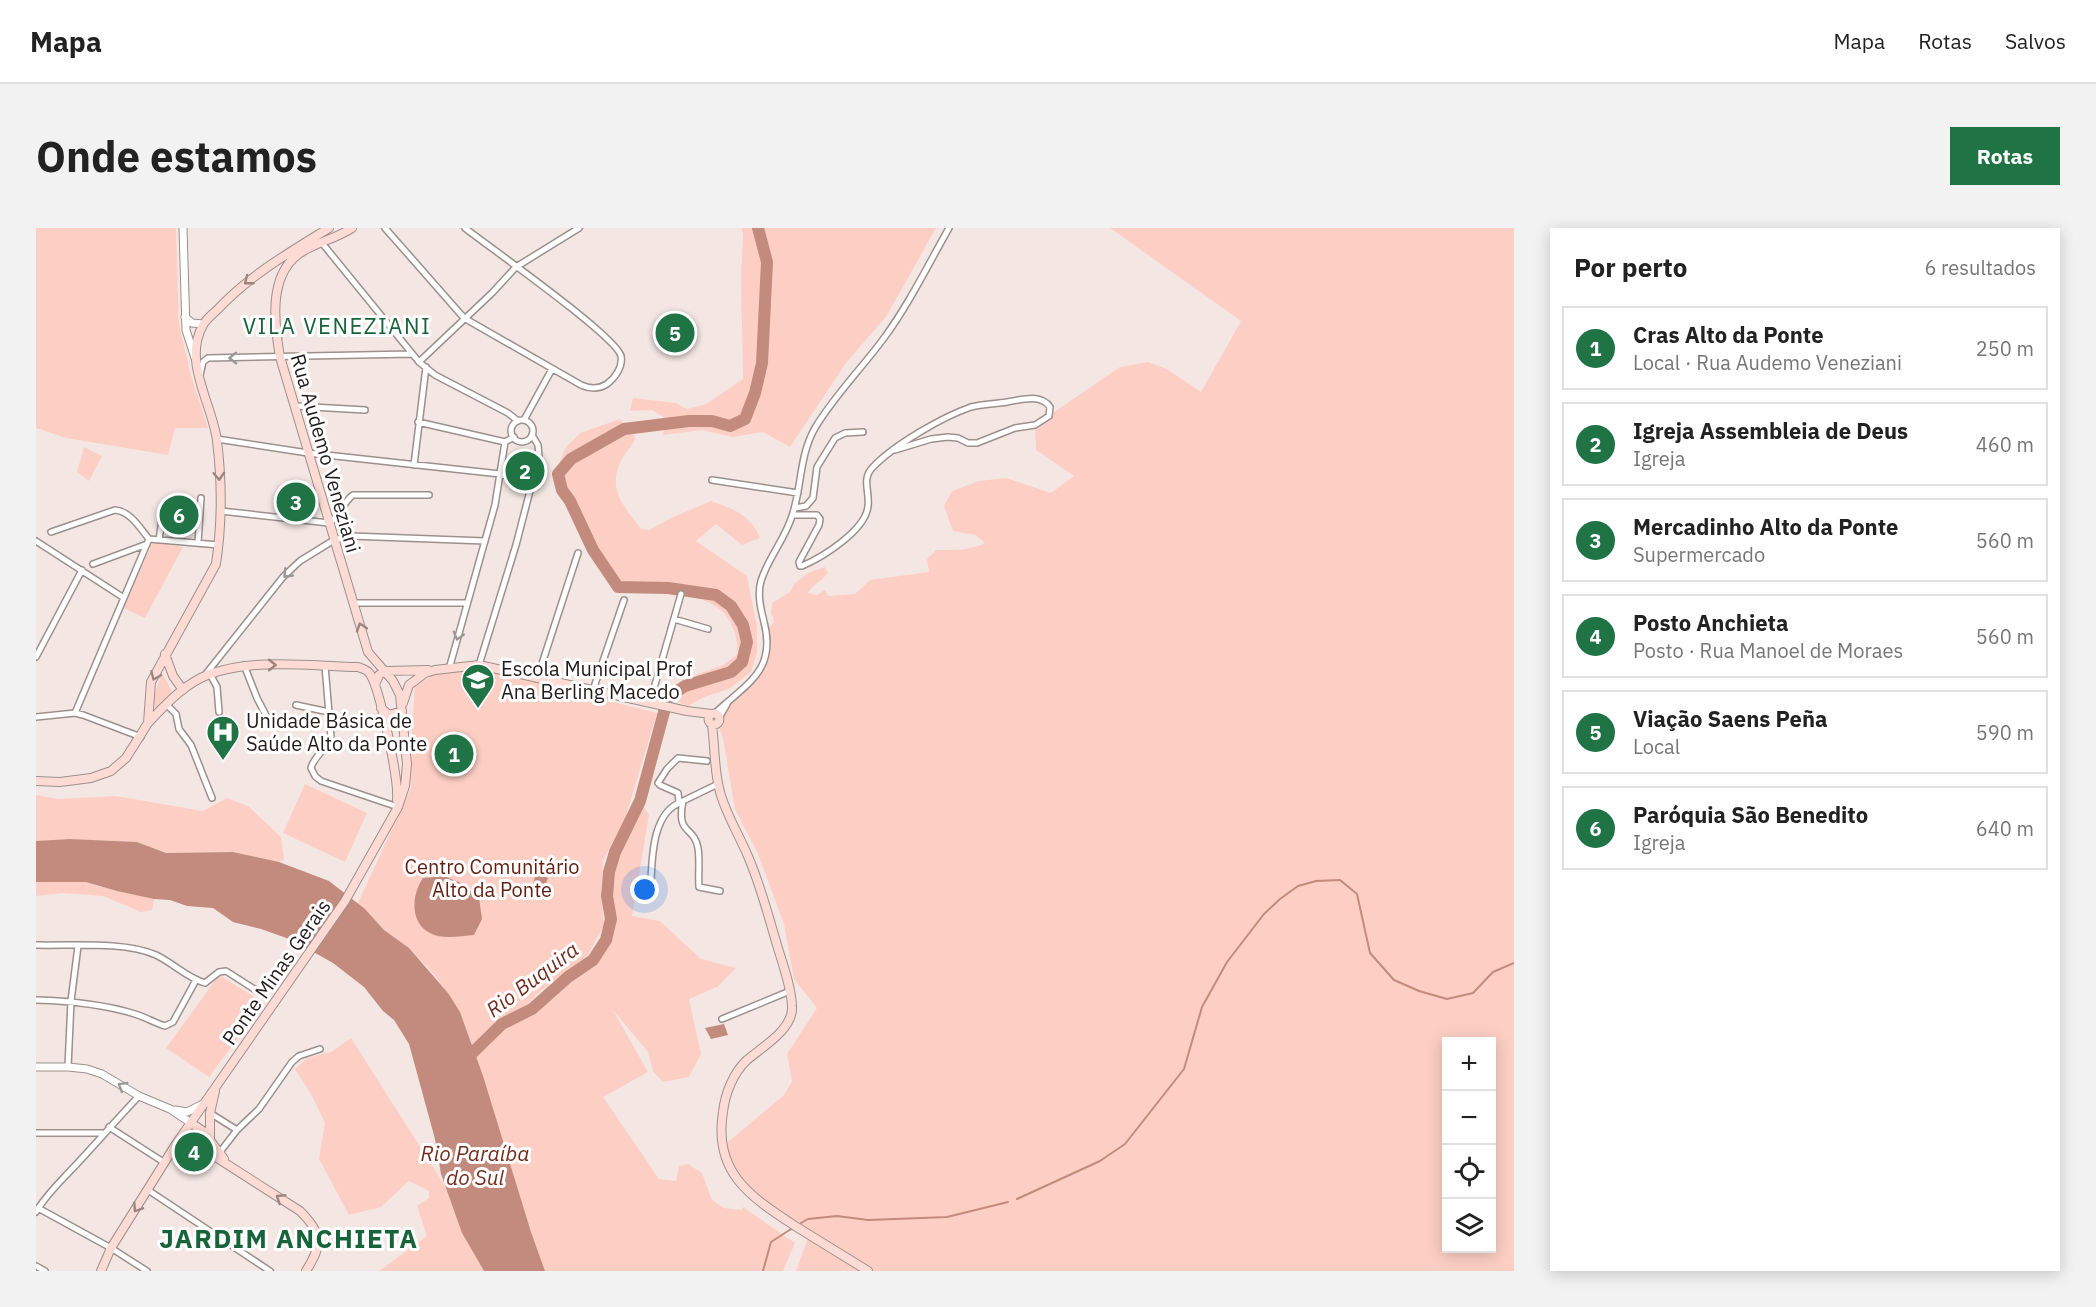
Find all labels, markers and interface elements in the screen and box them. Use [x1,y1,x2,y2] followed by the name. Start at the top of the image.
[30,23,102,60] text: Mapa
[1834,27,1885,55] text: Mapa
[1918,27,1972,55] text: Rotas
[2005,27,2066,55] text: Salvos
[1950,127,2060,185] button: Rotas
[36,129,317,184] text: Onde estamos
[1574,250,1687,284] text: Por perto
[1924,254,2036,281] text: 6 resultados
[244,274,255,285] one-way arrow
[656,310,694,356] pin: 5
[243,311,431,340] district label: VILA VENEZIANI
[1633,320,1824,349] text: Cras Alto da Ponte
[1590,335,1602,362] text: 1
[1976,335,2034,362] text: 250 m
[1633,349,1902,376] text: Local · Rua Audemo Veneziani
[285,350,367,556] street label: Rua Audemo Veneziani
[229,352,238,364] one-way arrow
[1633,416,1908,445] text: Igreja Assembleia de Deus
[1590,431,1602,458] text: 2
[1976,431,2034,458] text: 460 m
[1633,445,1685,472] text: Igreja
[506,448,544,494] pin: 2
[213,472,226,481] one-way arrow
[276,480,316,524] pin: 3
[160,492,198,538] pin: 6
[1633,512,1898,541] text: Mercadinho Alto da Ponte
[1590,527,1602,554] text: 3
[1976,527,2034,554] text: 560 m
[1633,541,1765,568] text: Supermercado
[283,567,294,578] one-way arrow
[1633,608,1789,637] text: Posto Anchieta
[355,622,368,633] one-way arrow
[1590,623,1602,650] text: 4
[1976,623,2034,650] text: 560 m
[453,630,465,641] one-way arrow
[1633,637,1903,664] text: Posto · Rua Manoel de Moraes
[501,655,693,705] place label: Escola Municipal Prof Ana Berling Macedo
[267,659,276,671] one-way arrow
[460,662,496,709] school or university icon: Escola Municipal Prof Ana Berling Macedo
[150,670,162,681] one-way arrow
[1633,704,1828,733] text: Viação Saens Peña
[246,707,427,757] place label: Unidade Básica de Saúde Alto da Ponte
[205,714,241,761] hospital icon: Unidade Básica de Saúde Alto da Ponte
[1590,719,1602,746] text: 5
[1976,719,2034,746] text: 590 m
[434,732,474,776] pin: 1
[1633,733,1680,760] text: Local
[1633,800,1868,829] text: Paróquia São Benedito
[1590,815,1602,842] text: 6
[1976,815,2034,842] text: 640 m
[1633,829,1685,856] text: Igreja
[405,853,579,903] park label: Centro Comunitário Alto da Ponte
[630,875,659,904] your location
[216,894,336,1050] street label: Ponte Minas Gerais
[480,935,584,1023] water label: Rio Buquira
[1442,1037,1496,1253] map controls
[1442,1037,1496,1091] button: +
[117,1081,128,1093] one-way arrow
[1442,1091,1496,1145] button: −
[174,1130,214,1174] pin: 4
[421,1139,529,1191] water label: Rio Paraíba do Sul
[1442,1145,1496,1199] button: locate
[276,1193,286,1205] one-way arrow
[1442,1199,1496,1253] button: layers
[132,1202,144,1212] one-way arrow
[159,1221,419,1255] district label: JARDIM ANCHIETA

